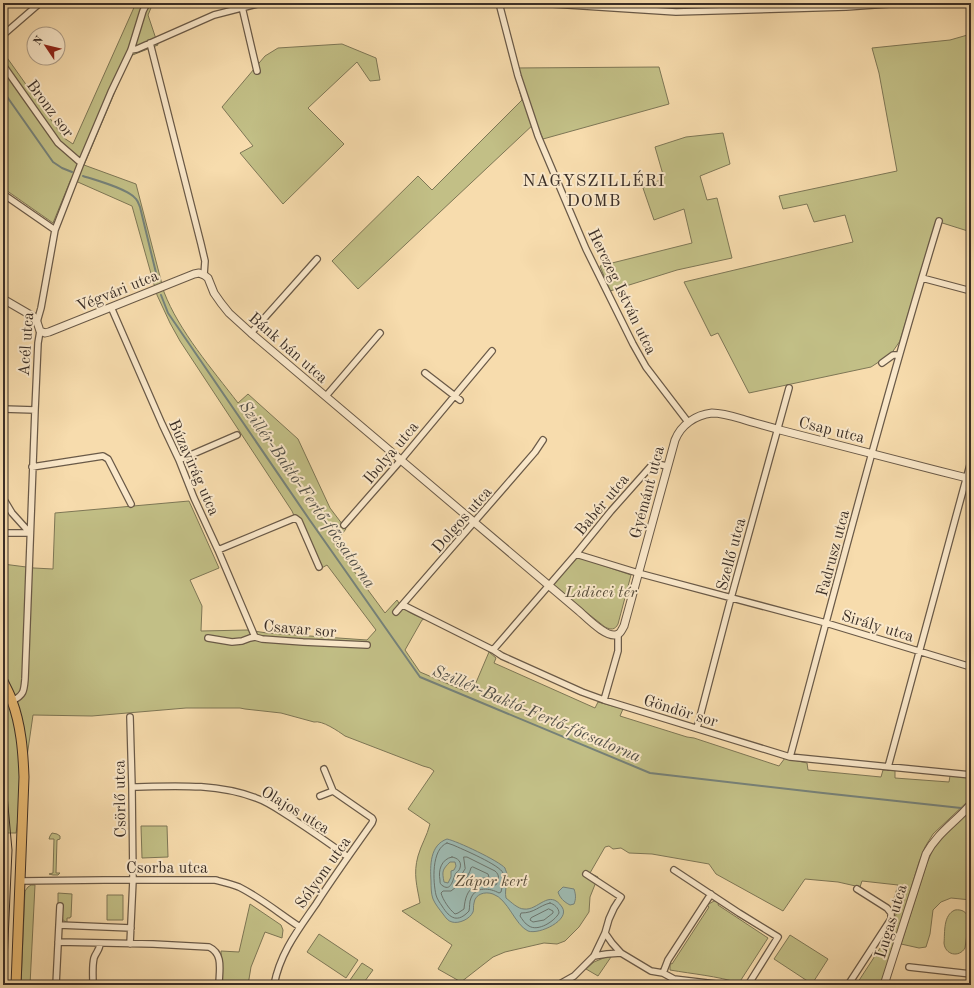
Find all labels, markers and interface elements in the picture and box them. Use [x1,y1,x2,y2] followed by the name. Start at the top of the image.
[26,26,66,66] north arrow
[32,34,46,48] text: N
[23,78,76,141] street label: Bronz sor
[522,170,666,210] district label: NAGYSZILLÉRI DOMB
[584,226,659,357] street label: Herczeg István utca
[74,268,161,316] street label: Végvári utca
[245,310,330,387] street label: Bánk bán utca
[17,311,37,377] street label: Acél utca
[235,398,378,592] water label: Szillér-Baktó-Fertő-főcsatorna
[797,415,866,447] street label: Csap utca
[165,417,222,518] street label: Búzavirág utca
[361,419,422,488] street label: Ibolya utca
[628,445,668,540] street label: Gyémánt utca
[572,472,633,539] street label: Babér utca
[430,484,495,556] street label: Dolgos utca
[815,509,853,598] street label: Fadrusz utca
[715,516,749,593] street label: Szellő utca
[564,585,638,601] park label: Lidicei tér
[839,608,916,646] street label: Sirály utca
[263,619,338,641] street label: Csavar sor
[430,663,643,766] water label: Szillér-Baktó-Fertő-főcsatorna
[641,693,720,731] street label: Göndör sor
[112,760,130,838] street label: Csörlő utca
[258,784,332,837] street label: Olajos utca
[293,834,354,912] street label: Sólyom utca
[126,861,208,877] street label: Csorba utca
[454,874,529,890] park label: Zápor kert
[873,883,911,960] street label: Lugas utca

